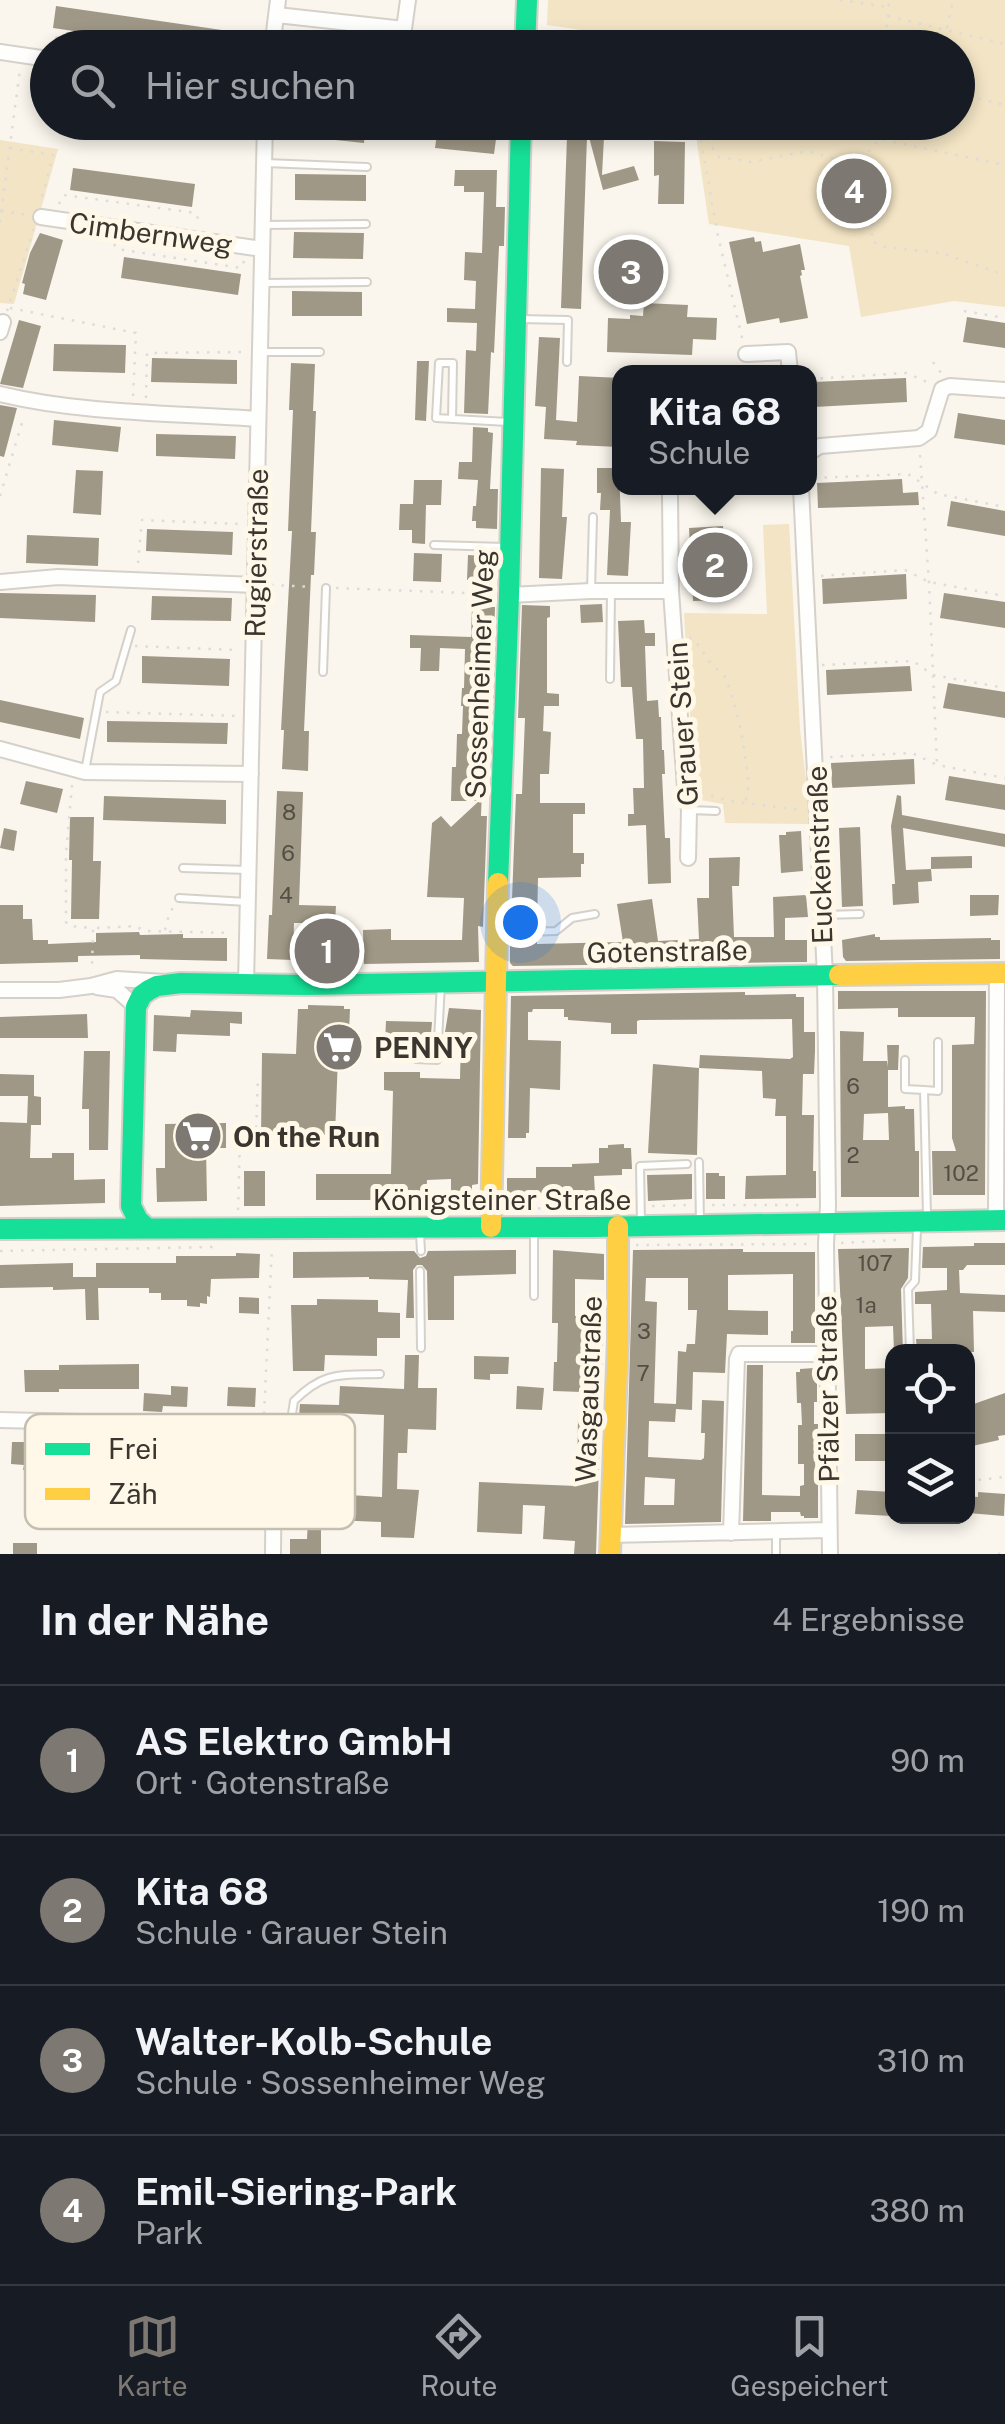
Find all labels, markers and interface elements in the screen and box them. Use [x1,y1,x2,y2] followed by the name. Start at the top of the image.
[30,30,975,140] search box
[65,58,120,113] icon: search
[145,63,356,108] text: Hier suchen
[822,154,886,228] pin: 4
[67,205,235,261] street label: Cimbernweg
[598,234,664,310] pin: 3
[612,365,817,495] popup
[648,389,781,434] text: Kita 68
[648,434,751,471] text: Schule
[238,468,274,638] street label: Rugierstraße
[682,528,748,602] pin: 2
[458,549,500,799] street label: Sossenheimer Weg
[660,641,704,807] street label: Grauer Stein
[799,765,839,945] street label: Euckenstraße
[282,799,296,825] house number: 8
[281,840,295,866] house number: 6
[279,882,293,908] house number: 4
[495,897,546,948] your location
[294,914,360,988] pin: 1
[586,933,748,969] street label: Gotenstraße
[313,1021,365,1073] supermarket icon: PENNY
[374,1031,473,1064] place label: PENNY
[846,1073,860,1099] house number: 6
[172,1110,224,1162] supermarket icon: On the Run
[233,1120,380,1153] place label: On the Run
[846,1142,860,1168] house number: 2
[943,1160,979,1186] house number: 102
[373,1183,631,1216] street label: Königsteiner Straße
[857,1250,893,1276] house number: 107
[855,1292,877,1318] house number: 1a
[568,1295,608,1483] street label: Wasgaustraße
[809,1295,845,1483] street label: Pfälzer Straße
[637,1318,651,1344] house number: 3
[885,1344,975,1524] map controls
[885,1344,975,1434] button: locate
[636,1360,650,1386] house number: 7
[25,1414,355,1529] legend
[108,1432,158,1465] text: Frei
[885,1434,975,1524] button: layers
[108,1477,158,1510] text: Zäh
[40,1595,269,1644] text: In der Nähe
[772,1601,965,1638] text: 4 Ergebnisse
[135,1719,453,1764] text: AS Elektro GmbH
[66,1742,79,1779] text: 1
[890,1742,965,1779] text: 90 m
[135,1764,390,1801] text: Ort · Gotenstraße
[135,1869,269,1914] text: Kita 68
[62,1892,83,1929] text: 2
[877,1892,965,1929] text: 190 m
[135,1914,448,1951] text: Schule · Grauer Stein
[135,2019,492,2064] text: Walter-Kolb-Schule
[62,2042,83,2079] text: 3
[877,2042,965,2079] text: 310 m
[135,2064,546,2101] text: Schule · Sossenheimer Weg
[135,2169,457,2214] text: Emil-Siering-Park
[62,2192,83,2229] text: 4
[869,2192,965,2229] text: 380 m
[135,2214,203,2251] text: Park
[116,2309,188,2402] tab: Karte
[420,2309,497,2402] tab: Route
[730,2309,889,2402] tab: Gespeichert

